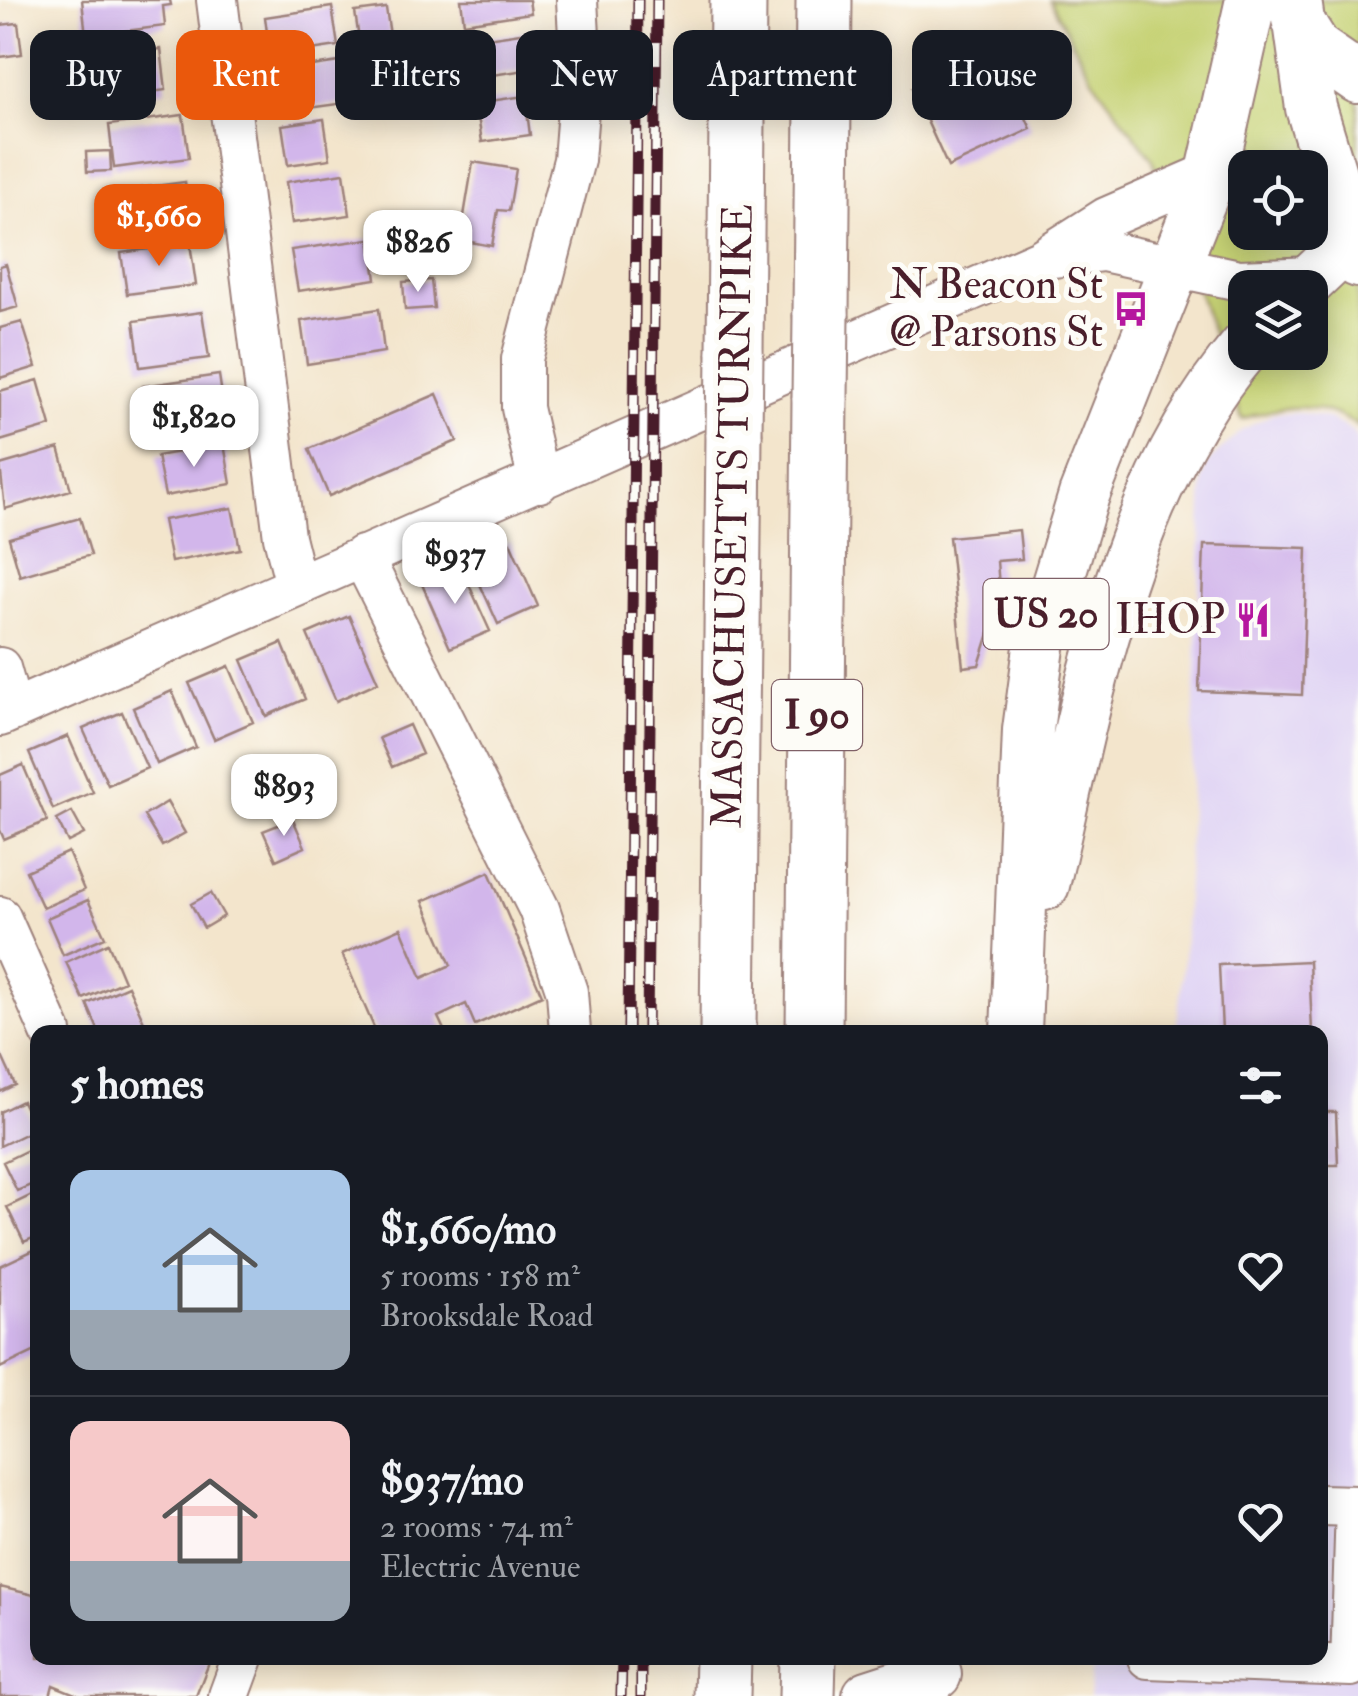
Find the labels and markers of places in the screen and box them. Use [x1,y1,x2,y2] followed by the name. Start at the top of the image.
[78,184,240,269] pin: $1,660
[359,210,477,295] pin: $826
[889,259,1103,359] place label: N Beacon St @ Parsons St
[1112,290,1150,328] bus stop icon: N Beacon St @ Parsons St
[113,385,275,470] pin: $1,820
[396,522,514,607] pin: $937
[1116,594,1225,646] place label: IHOP
[1234,601,1272,639] restaurant icon: IHOP
[225,754,343,839] pin: $893

